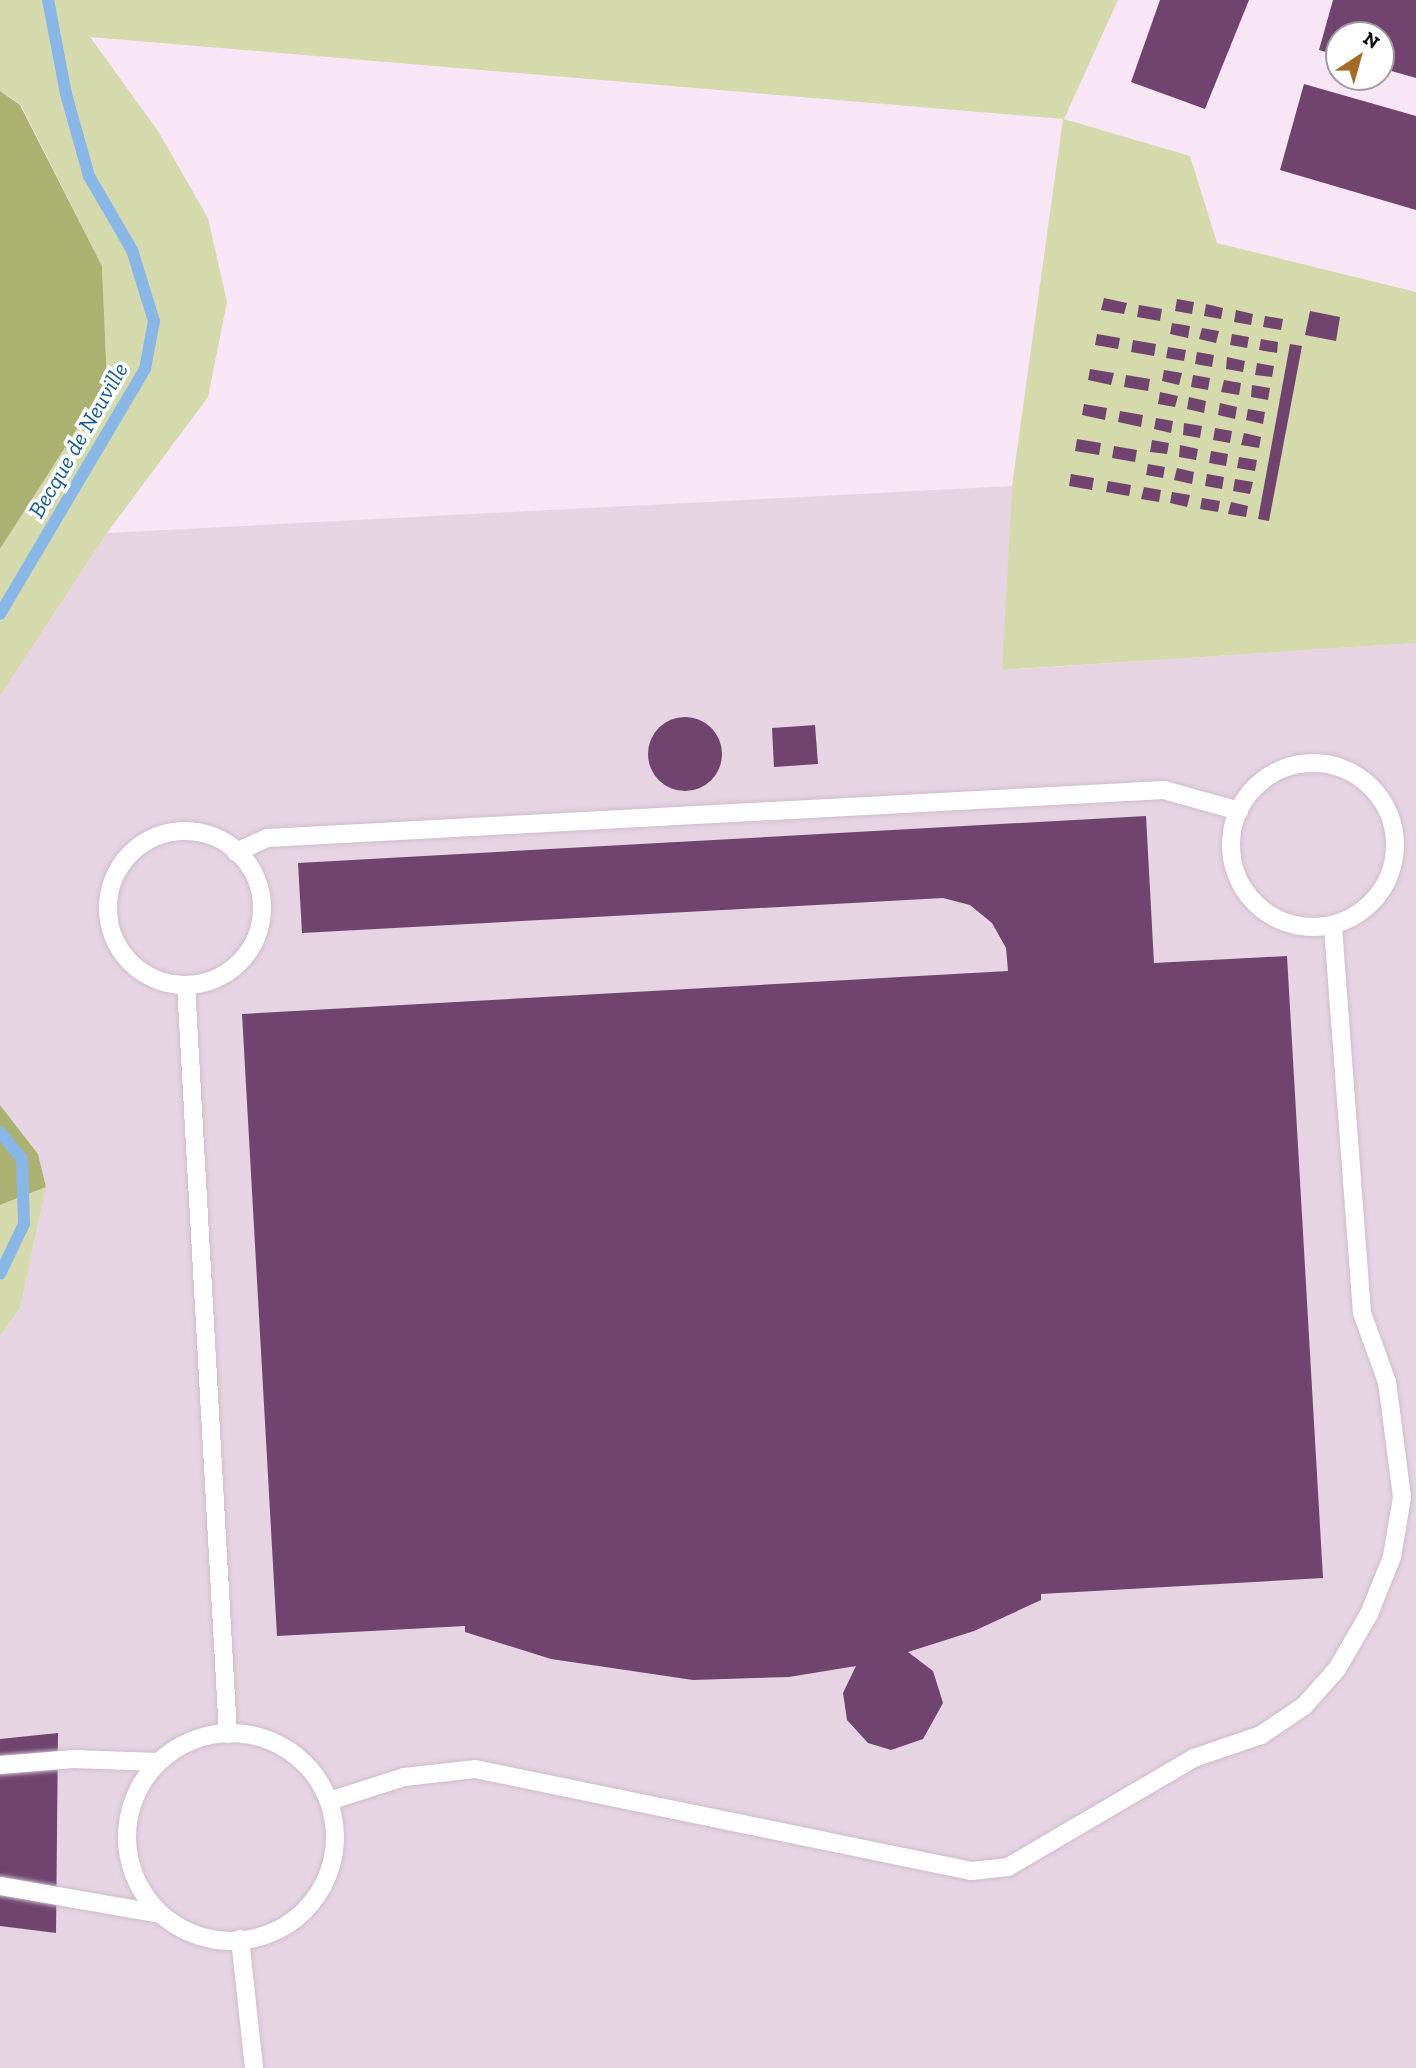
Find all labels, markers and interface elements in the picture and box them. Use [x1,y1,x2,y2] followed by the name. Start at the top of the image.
[1325,21,1395,91] north arrow
[1359,27,1384,54] text: N
[22,357,134,523] water label: Becque de Neuville

